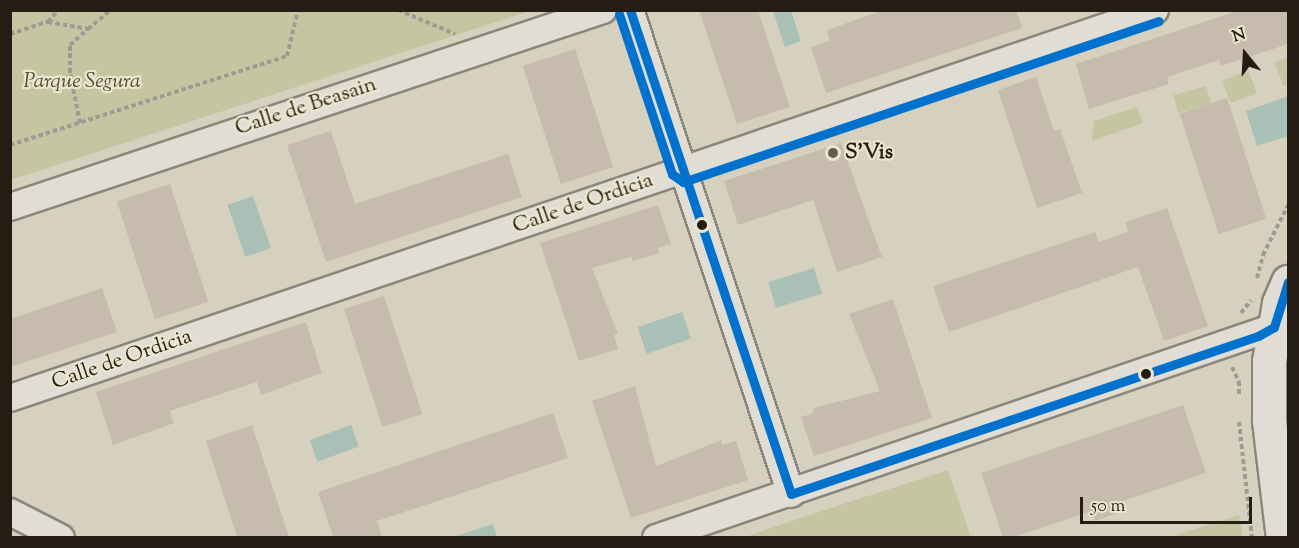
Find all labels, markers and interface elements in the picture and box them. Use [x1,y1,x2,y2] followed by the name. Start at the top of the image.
[1230,23,1249,49] text: N
[1215,24,1275,84] north arrow
[23,69,141,95] park label: Parque Segura
[232,72,380,142] street label: Calle de Beasain
[845,140,893,166] place label: S'Vis
[826,146,840,160] marker: S'Vis
[510,168,656,240] street label: Calle de Ordicia
[696,219,708,231] unlabelled marker
[49,324,195,396] street label: Calle de Ordicia
[1140,368,1152,380] unlabelled marker
[1083,485,1256,523] scale bar
[1091,494,1125,520] text: 50 m

